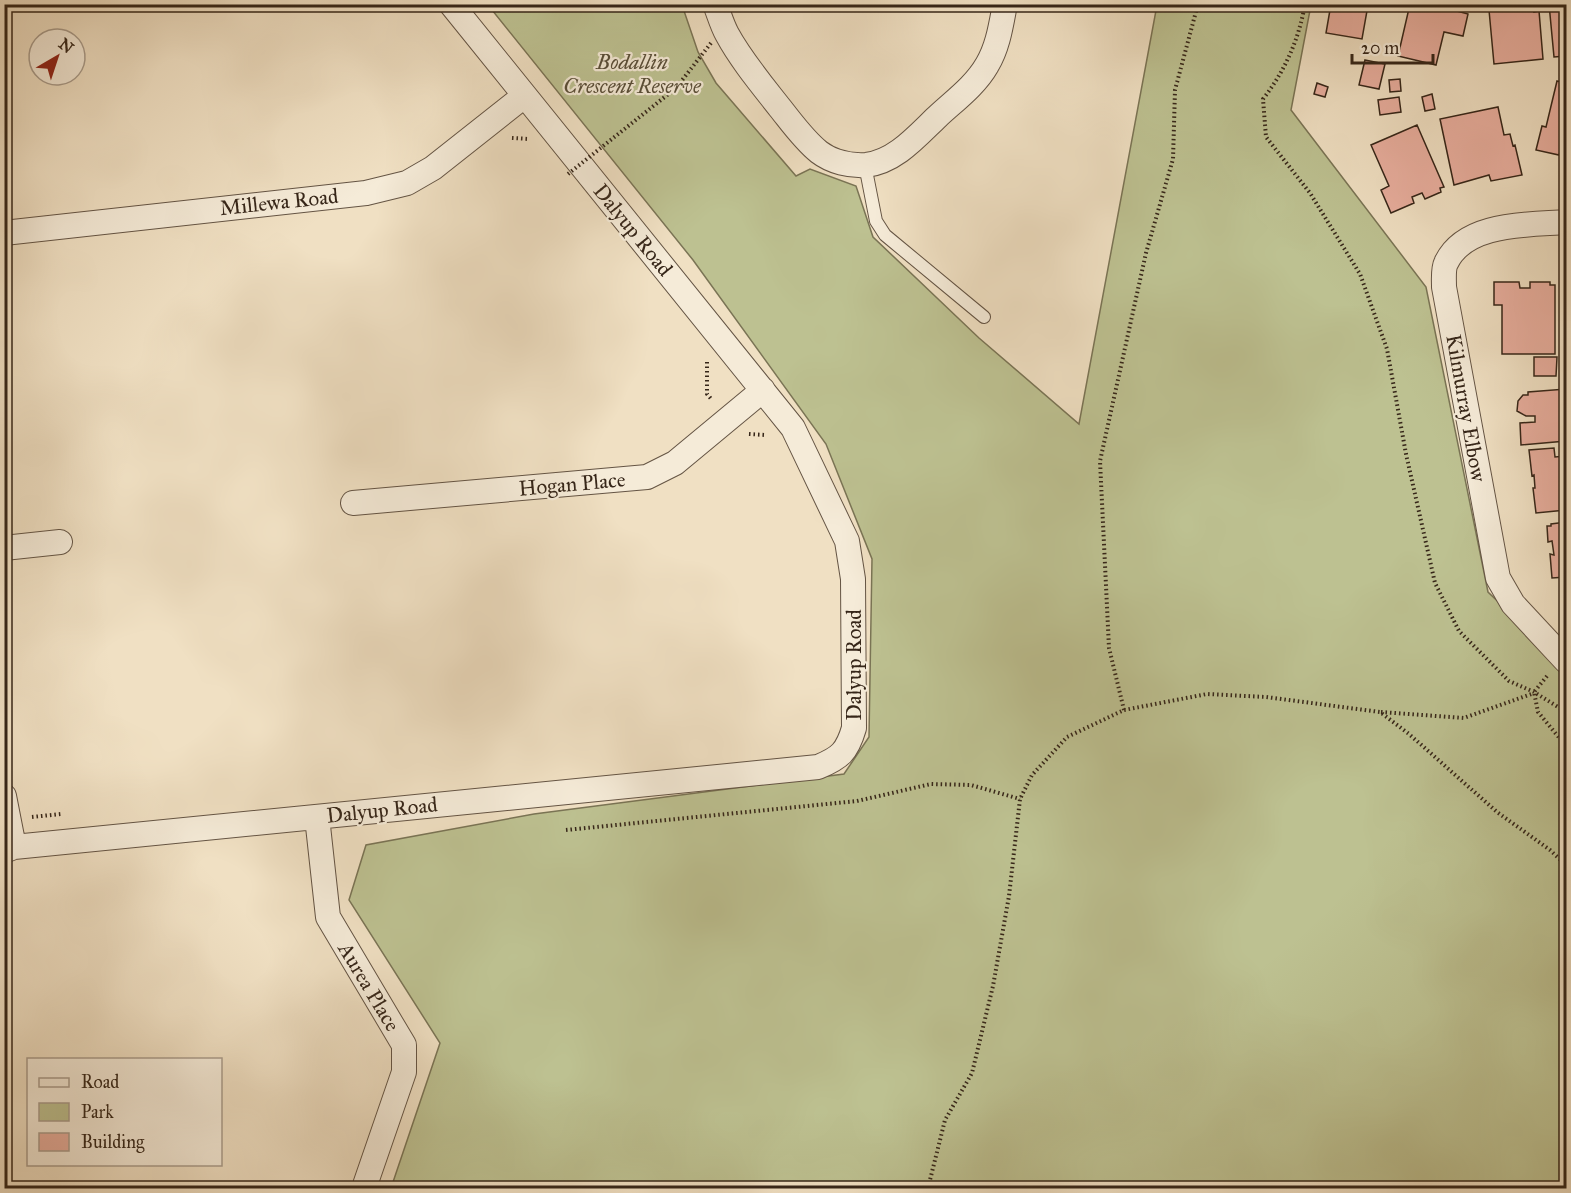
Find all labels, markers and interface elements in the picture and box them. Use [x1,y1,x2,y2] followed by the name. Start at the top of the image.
[27,27,87,87] north arrow
[1352,27,1433,65] scale bar
[55,34,78,58] text: N
[1361,37,1399,59] text: 20 m
[563,49,702,99] park label: Bodallin Crescent Reserve
[588,178,679,282] street label: Dalyup Road
[218,183,340,221] street label: Millewa Road
[1440,332,1492,484] street label: Kilmurray Elbow
[517,466,627,502] street label: Hogan Place
[841,609,867,721] street label: Dalyup Road
[325,791,439,829] street label: Dalyup Road
[332,937,406,1036] street label: Aurea Place
[27,1058,222,1166] legend
[81,1071,119,1093] text: Road
[81,1101,114,1123] text: Park
[81,1131,145,1154] text: Building

